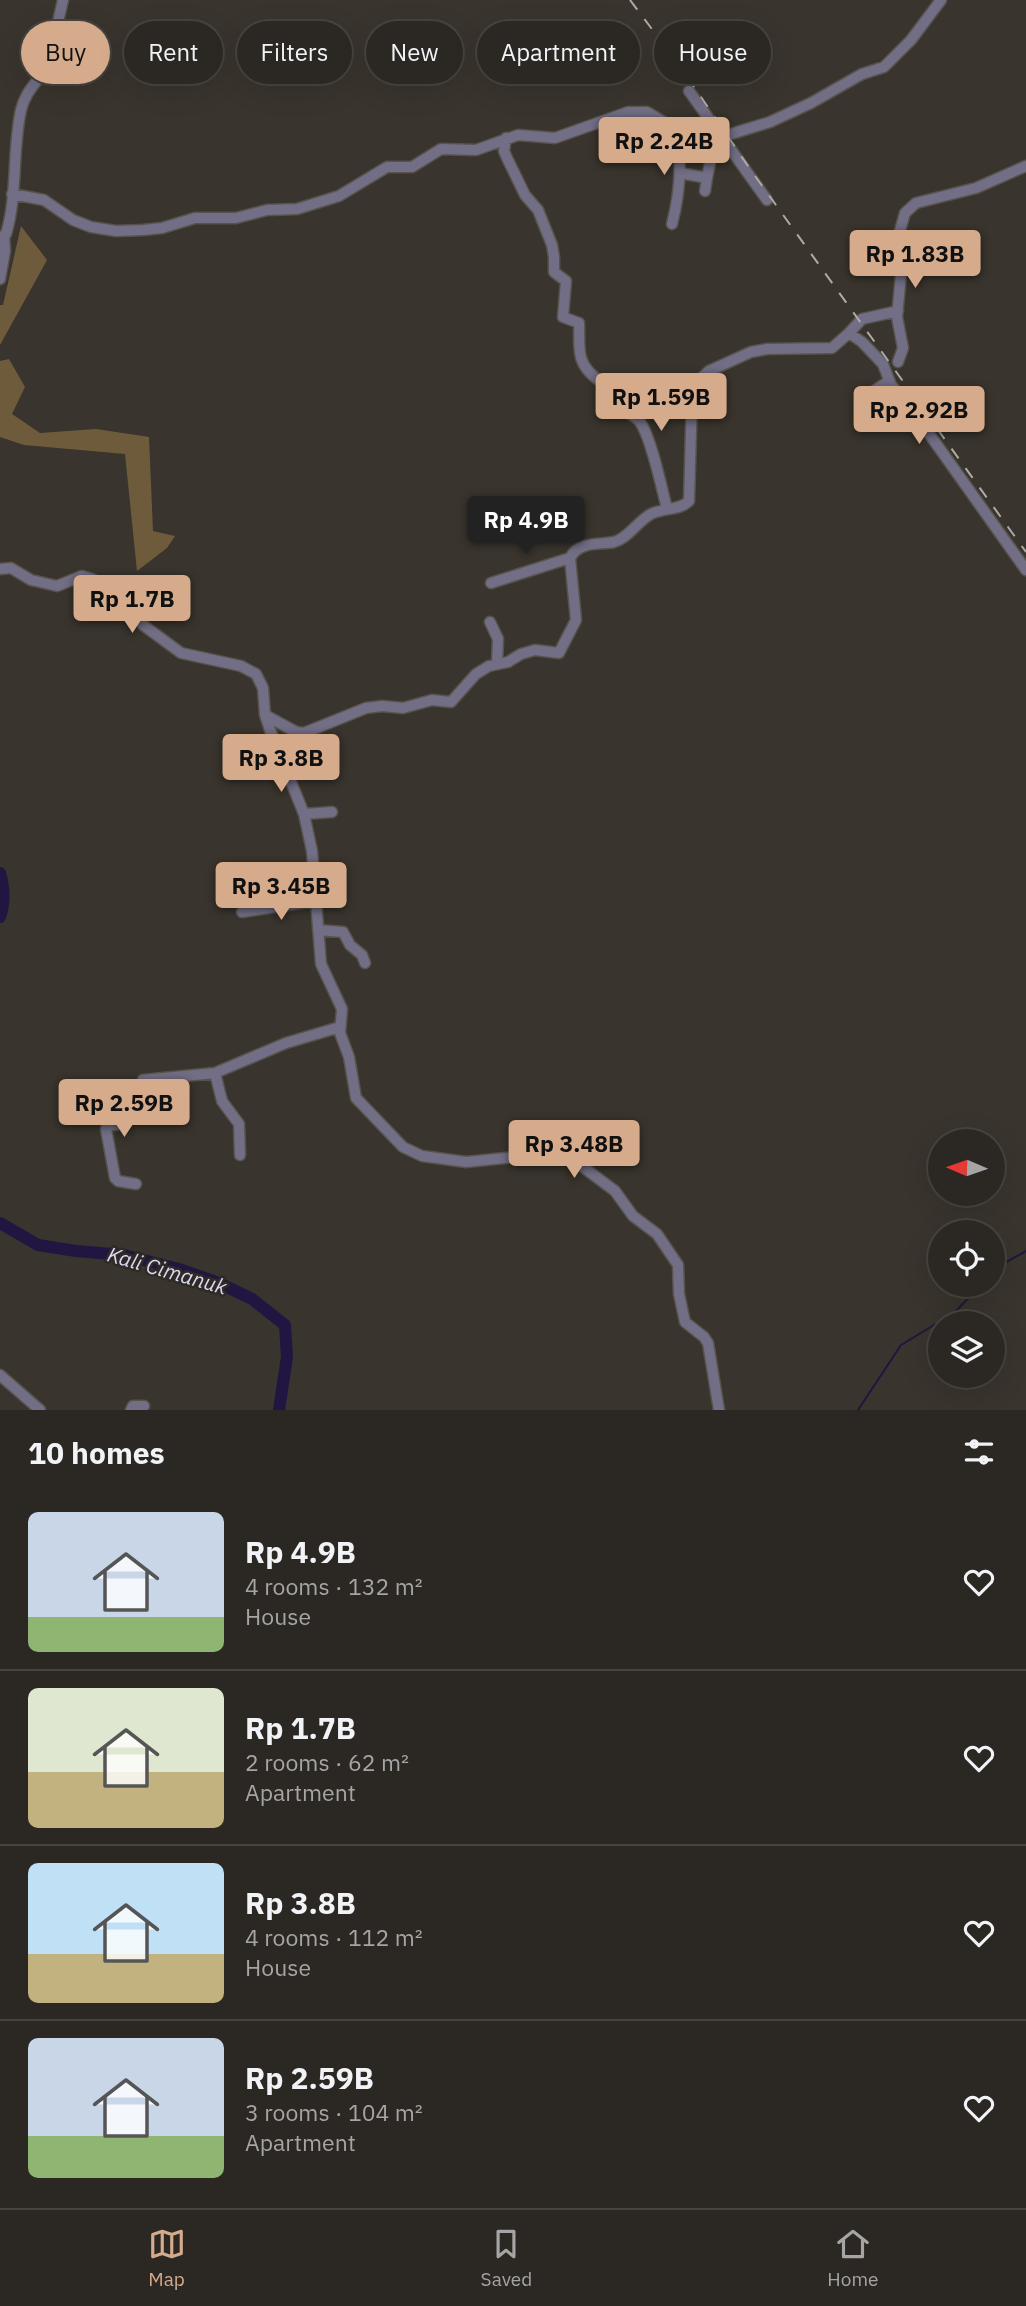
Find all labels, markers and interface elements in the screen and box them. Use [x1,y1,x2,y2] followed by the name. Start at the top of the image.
[21,21,110,84] chip: Buy
[124,21,223,84] chip: Rent
[237,21,352,84] chip: Filters
[366,21,463,84] chip: New
[477,21,640,84] chip: Apartment
[654,21,771,84] chip: House
[592,118,736,177] pin: Rp 2.24B
[615,125,713,155] text: Rp 2.24B
[843,230,987,290] pin: Rp 1.83B
[866,238,964,268] text: Rp 1.83B
[589,374,733,433] pin: Rp 1.59B
[612,381,710,411] text: Rp 1.59B
[847,386,991,446] pin: Rp 2.92B
[870,394,968,424] text: Rp 2.92B
[461,496,591,556] pin: Rp 4.9B
[484,504,569,534] text: Rp 4.9B
[67,576,197,635] pin: Rp 1.7B
[90,583,175,613] text: Rp 1.7B
[216,734,346,794] pin: Rp 3.8B
[239,742,324,772] text: Rp 3.8B
[209,862,353,922] pin: Rp 3.45B
[232,870,330,900] text: Rp 3.45B
[52,1080,196,1139] pin: Rp 2.59B
[75,1087,173,1117] text: Rp 2.59B
[502,1120,646,1180] pin: Rp 3.48B
[525,1128,623,1158] text: Rp 3.48B
[928,1129,1004,1206] north arrow
[928,1129,1005,1388] map controls
[928,1220,1005,1297] button: locate
[104,1240,231,1301] water label: Kali Cimanuk
[928,1311,1005,1388] button: layers
[28,1433,165,1472] text: 10 homes
[960,1433,998,1471] icon: filters
[245,1532,356,1571] text: Rp 4.9B
[84,1540,168,1624] icon: home
[960,1563,998,1601] icon: heart
[245,1571,423,1601] text: 4 rooms · 132 m²
[245,1601,311,1631] text: House
[245,1708,356,1747] text: Rp 1.7B
[84,1716,168,1800] icon: home
[960,1739,998,1777] icon: heart
[245,1747,409,1777] text: 2 rooms · 62 m²
[245,1777,356,1807] text: Apartment
[245,1883,356,1922] text: Rp 3.8B
[84,1891,168,1975] icon: home
[960,1914,998,1952] icon: heart
[245,1922,423,1952] text: 4 rooms · 112 m²
[245,1952,311,1982] text: House
[245,2058,374,2097] text: Rp 2.59B
[84,2066,168,2150] icon: home
[960,2089,998,2127] icon: heart
[245,2097,423,2127] text: 3 rooms · 104 m²
[245,2127,356,2157] text: Apartment
[148,2225,186,2291] tab: Map
[481,2225,532,2291] tab: Saved
[827,2225,878,2291] tab: Home

